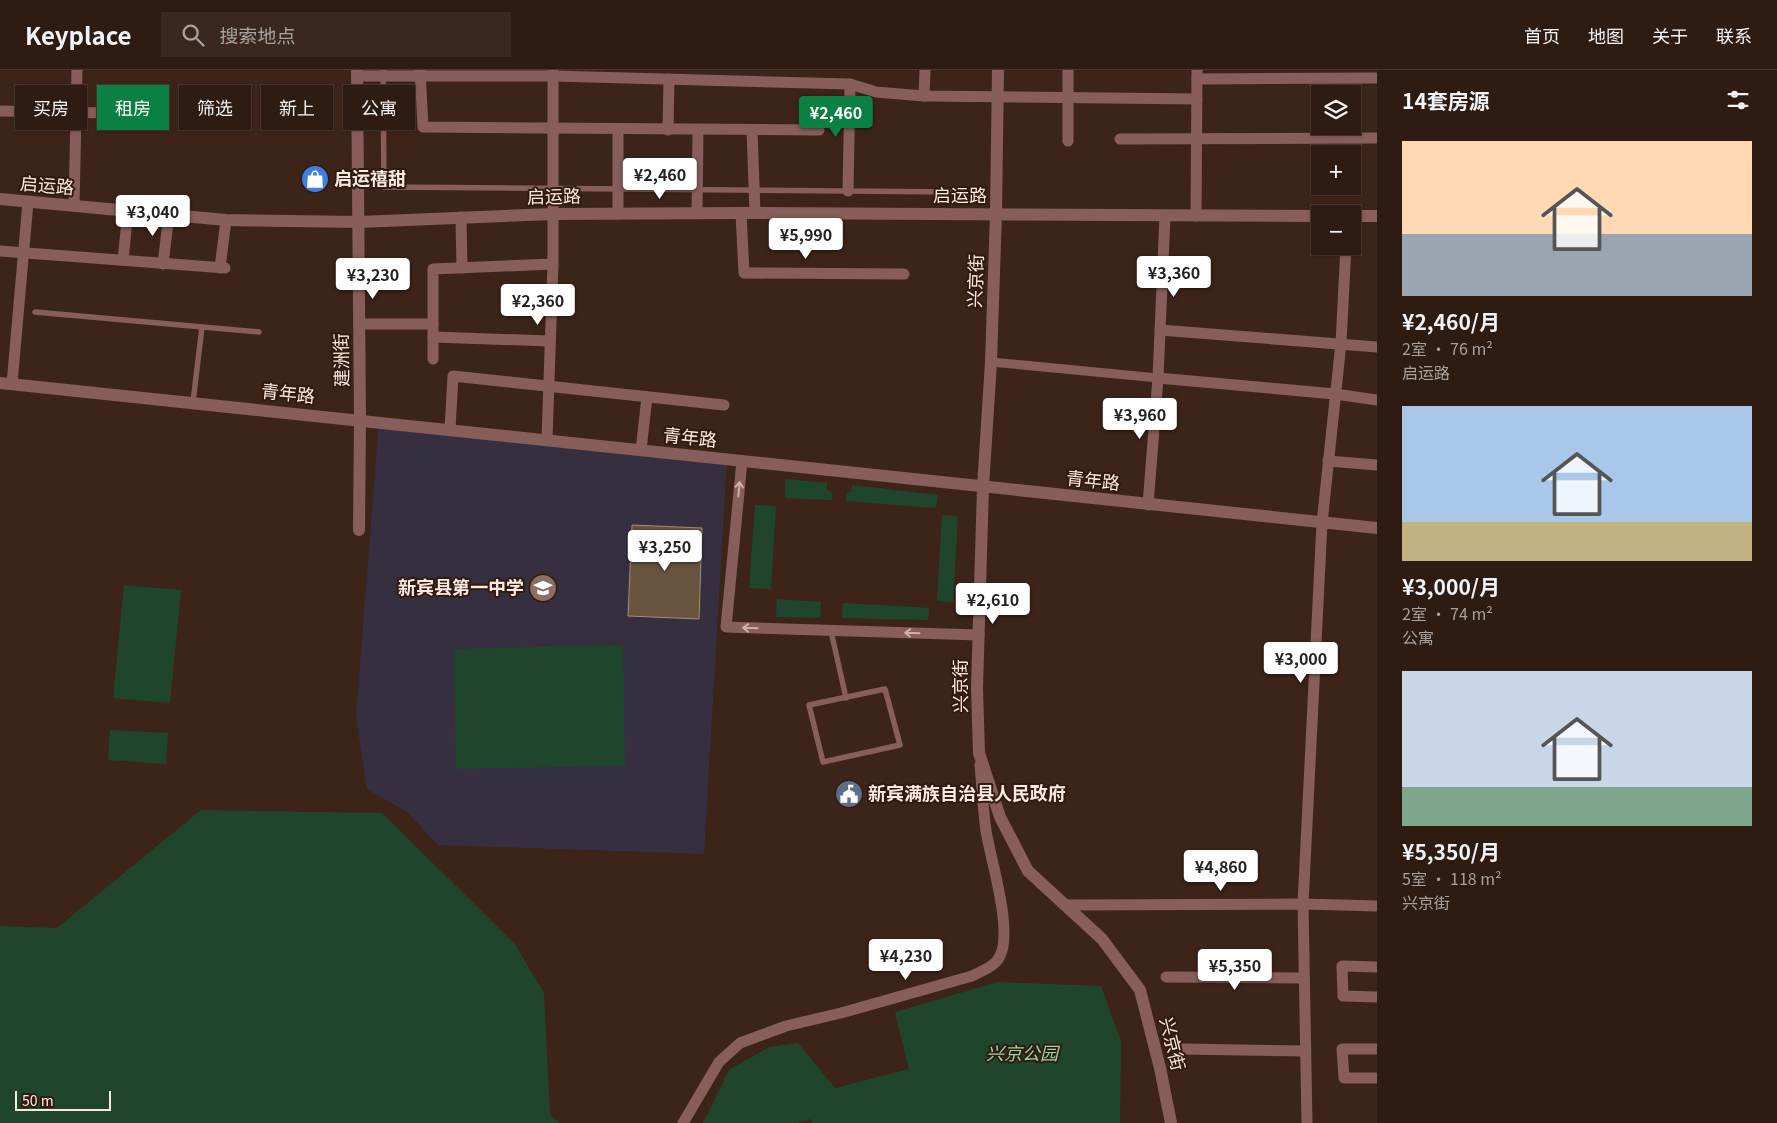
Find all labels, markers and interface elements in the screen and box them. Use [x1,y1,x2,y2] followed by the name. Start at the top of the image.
[161,12,511,57] search box
[25,17,131,52] text: Keyplace
[179,21,207,49] icon: search
[219,21,295,48] text: 搜索地点
[1524,22,1560,48] text: 首页
[1588,22,1624,48] text: 地图
[1652,22,1688,48] text: 关于
[1716,22,1752,48] text: 联系
[15,85,87,130] chip: 买房
[97,85,169,130] chip: 租房
[179,85,251,130] chip: 筛选
[261,85,333,130] chip: 新上
[343,85,415,130] chip: 公寓
[1311,85,1361,255] map controls
[1311,85,1361,135] button: layers
[1402,85,1490,115] text: 14套房源
[1724,86,1752,114] icon: filters
[795,96,877,138] pin: ¥2,460
[810,100,862,124] text: ¥2,460
[1311,145,1361,195] button: +
[619,158,701,200] pin: ¥2,460
[634,162,686,186] text: ¥2,460
[300,164,330,194] shop icon: 启运禧甜
[334,164,406,190] place label: 启运禧甜
[19,169,75,199] street label: 启运路
[1532,174,1622,264] icon: home
[933,181,987,207] street label: 启运路
[527,182,581,208] street label: 启运路
[112,194,194,237] pin: ¥3,040
[127,199,179,223] text: ¥3,040
[1311,205,1361,255] button: −
[765,218,847,260] pin: ¥5,990
[780,222,832,246] text: ¥5,990
[960,253,988,308] street label: 兴京街
[1133,256,1215,298] pin: ¥3,360
[332,258,414,300] pin: ¥3,230
[1148,260,1200,284] text: ¥3,360
[347,262,399,286] text: ¥3,230
[497,284,579,326] pin: ¥2,360
[512,288,564,312] text: ¥2,360
[1402,306,1500,336] text: ¥2,460/月
[327,333,353,387] street label: 建洲街
[1402,336,1493,360] text: 2室 · 76 m²
[1402,360,1450,384] text: 启运路
[260,376,316,408] street label: 青年路
[1099,398,1181,440] pin: ¥3,960
[1114,402,1166,426] text: ¥3,960
[662,420,718,452] street label: 青年路
[1532,439,1622,529] icon: home
[1065,463,1121,495] street label: 青年路
[734,481,744,497] one-way arrow
[624,530,706,572] pin: ¥3,250
[639,534,691,558] text: ¥3,250
[1402,571,1500,601] text: ¥3,000/月
[398,573,524,599] place label: 新宾县第一中学
[528,573,558,603] school or university icon: 新宾县第一中学
[952,582,1034,625] pin: ¥2,610
[967,587,1019,611] text: ¥2,610
[1402,601,1493,625] text: 2室 · 74 m²
[742,623,758,633] one-way arrow
[1402,625,1434,649] text: 公寓
[905,628,921,638] one-way arrow
[1260,642,1342,684] pin: ¥3,000
[1275,646,1327,670] text: ¥3,000
[946,659,972,713] street label: 兴京街
[1532,704,1622,794] icon: home
[834,779,864,809] public building icon: 新宾满族自治县人民政府
[868,779,1066,805] place label: 新宾满族自治县人民政府
[1402,836,1500,866] text: ¥5,350/月
[1180,850,1262,892] pin: ¥4,860
[1195,854,1247,878] text: ¥4,860
[1402,866,1502,890] text: 5室 · 118 m²
[1402,890,1450,914] text: 兴京街
[865,938,947,981] pin: ¥4,230
[880,943,932,967] text: ¥4,230
[1194,948,1276,991] pin: ¥5,350
[1209,953,1261,977] text: ¥5,350
[1155,1014,1193,1073] street label: 兴京街
[986,1039,1061,1065] park label: 兴京公园
[15,1088,111,1111] scale bar
[22,1090,54,1110] text: 50 m

